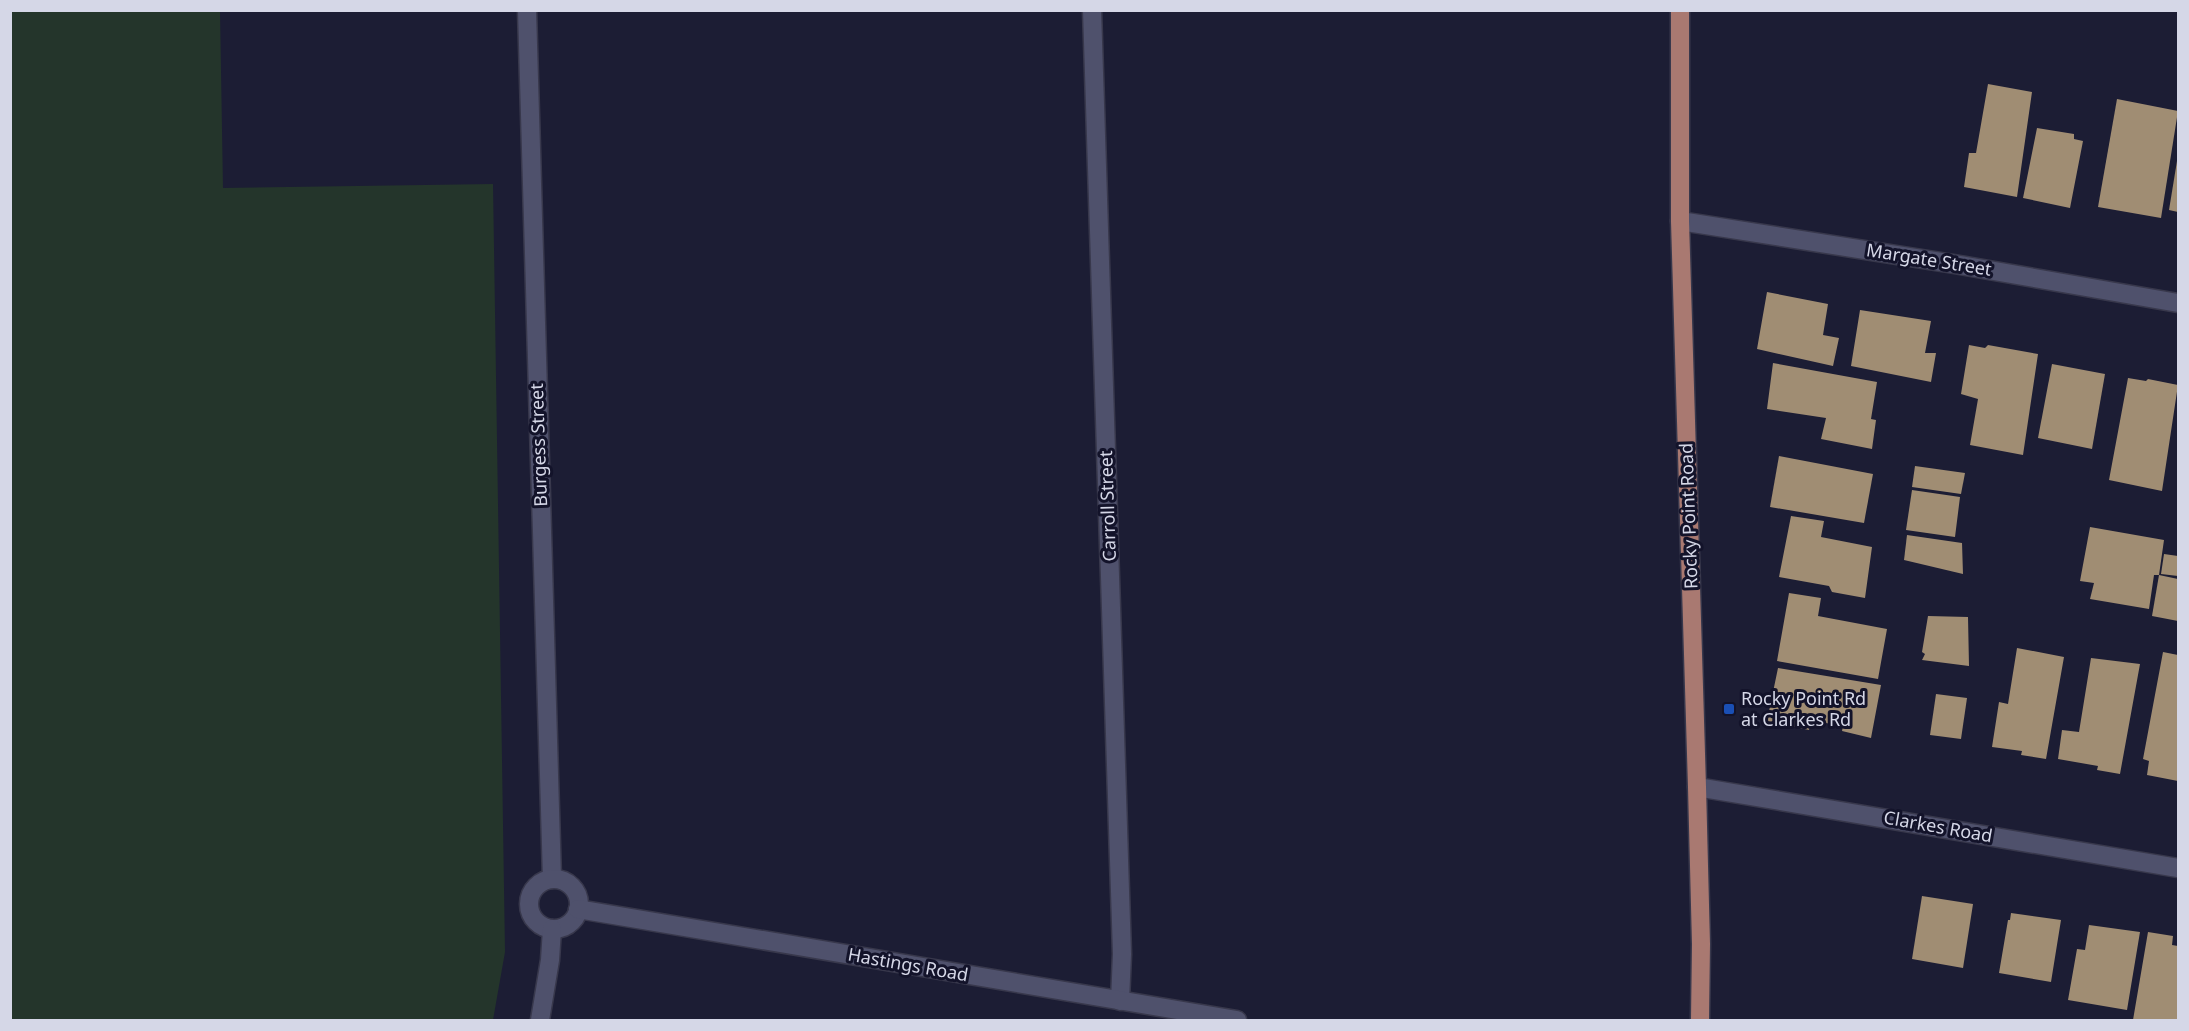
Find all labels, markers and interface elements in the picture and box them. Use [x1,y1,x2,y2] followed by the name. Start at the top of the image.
[1865,237,1994,281] street label: Margate Street
[524,382,552,507] street label: Burgess Street
[1673,443,1703,590] street label: Rocky Point Road
[1093,450,1121,562] street label: Carroll Street
[1741,686,1866,731] place label: Rocky Point Rd at Clarkes Rd
[1722,702,1736,716] marker: Rocky Point Rd at Clarkes Rd
[1882,805,1994,847] street label: Clarkes Road
[846,942,970,986] street label: Hastings Road

